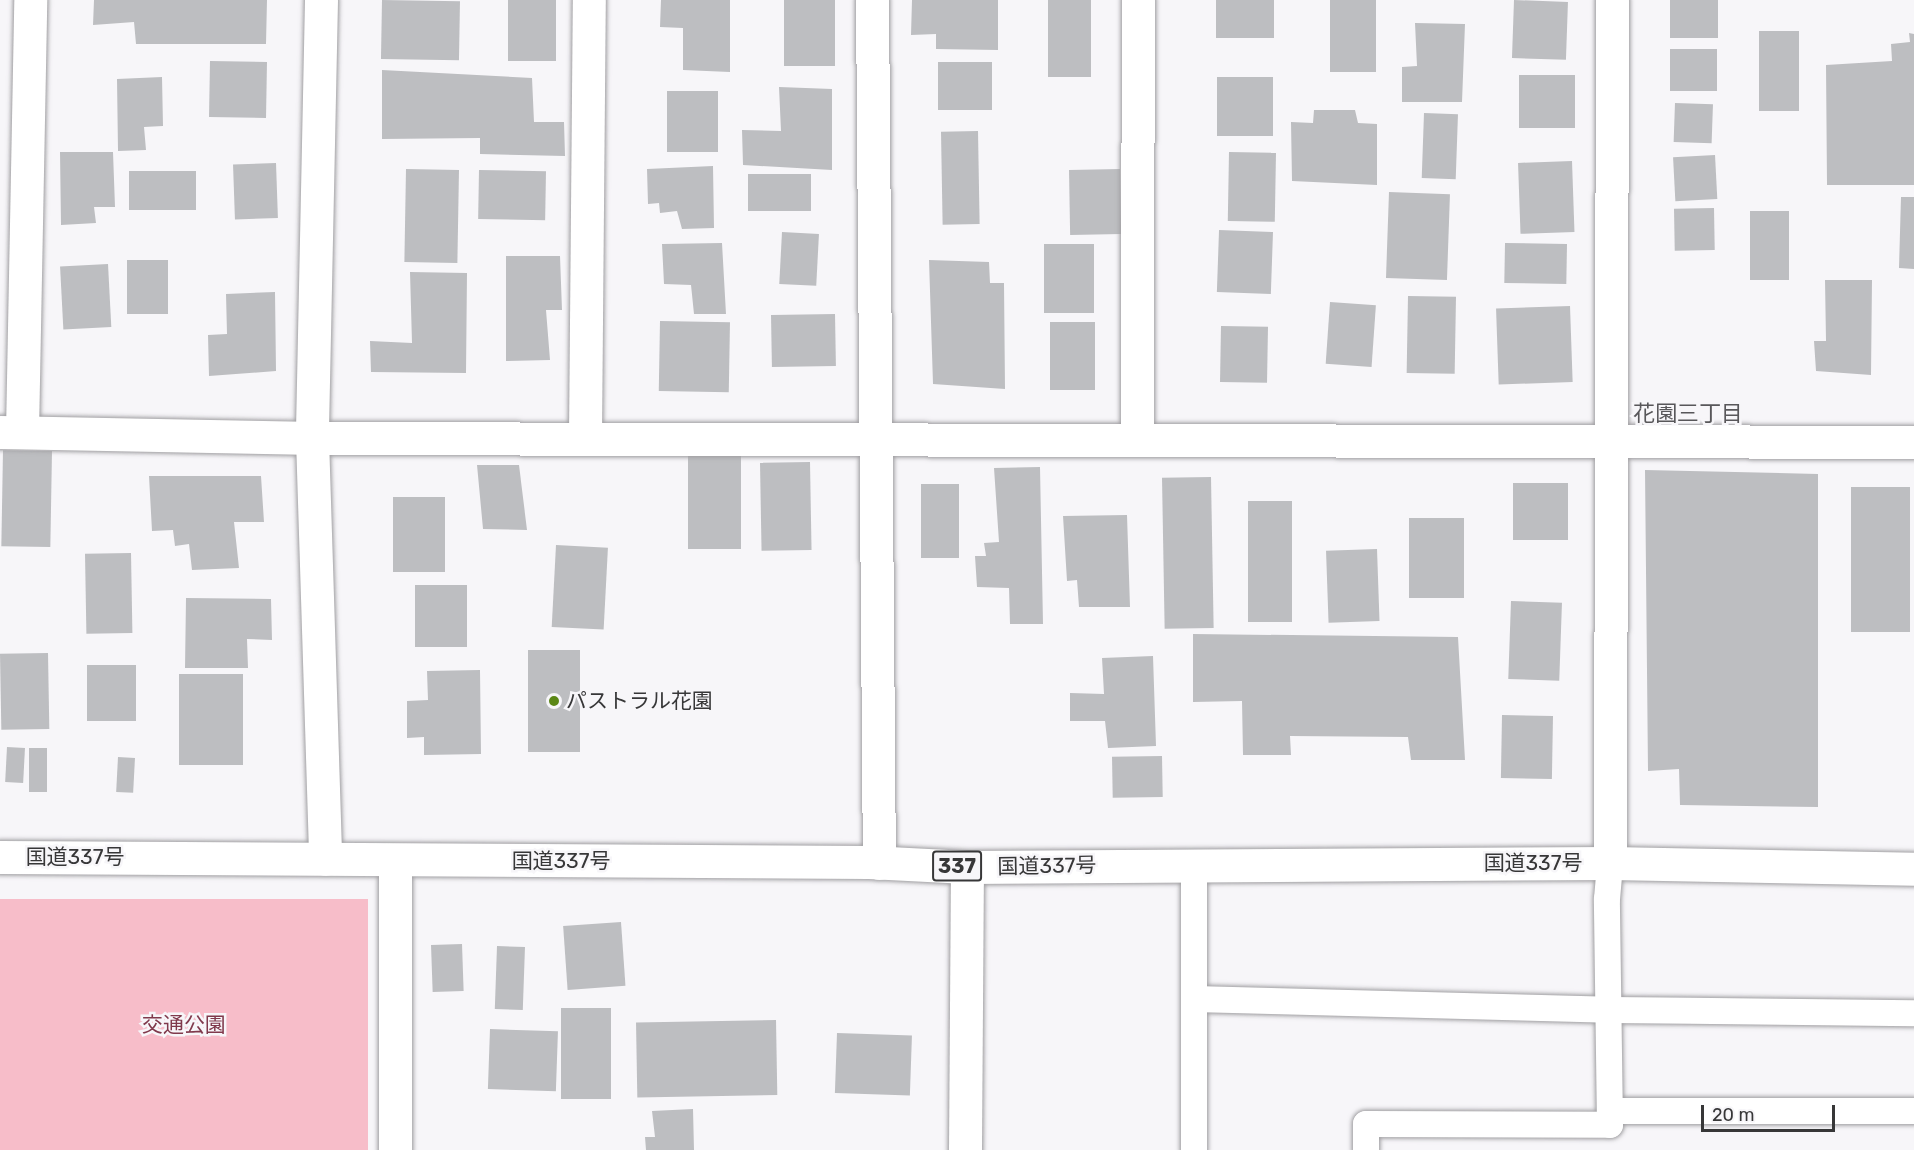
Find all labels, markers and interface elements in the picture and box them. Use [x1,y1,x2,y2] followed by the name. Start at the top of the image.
[1633,401,1743,427] district label: 花園三丁目
[566,688,713,714] place label: パストラル花園
[547,694,561,708] marker: パストラル花園
[25,844,125,870] street label: 国道337号
[511,848,611,874] street label: 国道337号
[932,849,982,883] road number: 337
[1483,850,1583,876] street label: 国道337号
[997,853,1097,879] street label: 国道337号
[142,1012,226,1038] park label: 交通公園
[1704,1093,1838,1131] scale bar
[1712,1104,1754,1126] text: 20 m

